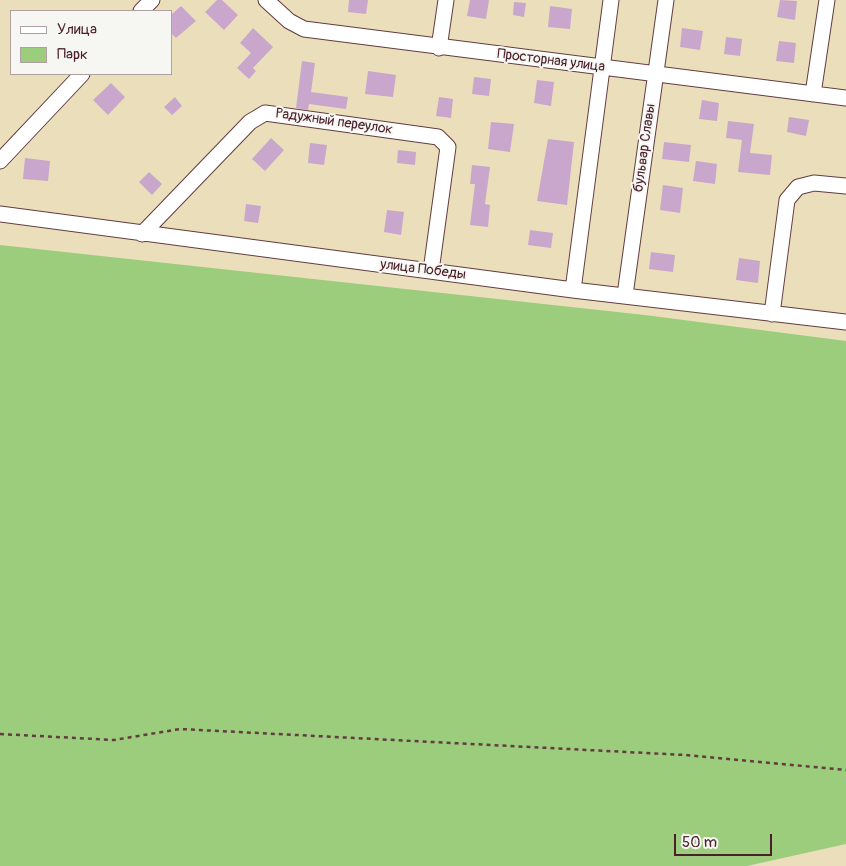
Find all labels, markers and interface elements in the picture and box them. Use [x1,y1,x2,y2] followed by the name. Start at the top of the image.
[10,10,172,75] legend
[57,20,97,39] text: Улица
[57,45,88,64] text: Парк
[496,46,606,76] street label: Просторная улица
[630,103,660,193] street label: бульвар Славы
[274,105,394,139] street label: Радужный переулок
[379,256,467,284] street label: улица Победы
[676,824,774,856] scale bar
[682,833,717,852] text: 50 m

